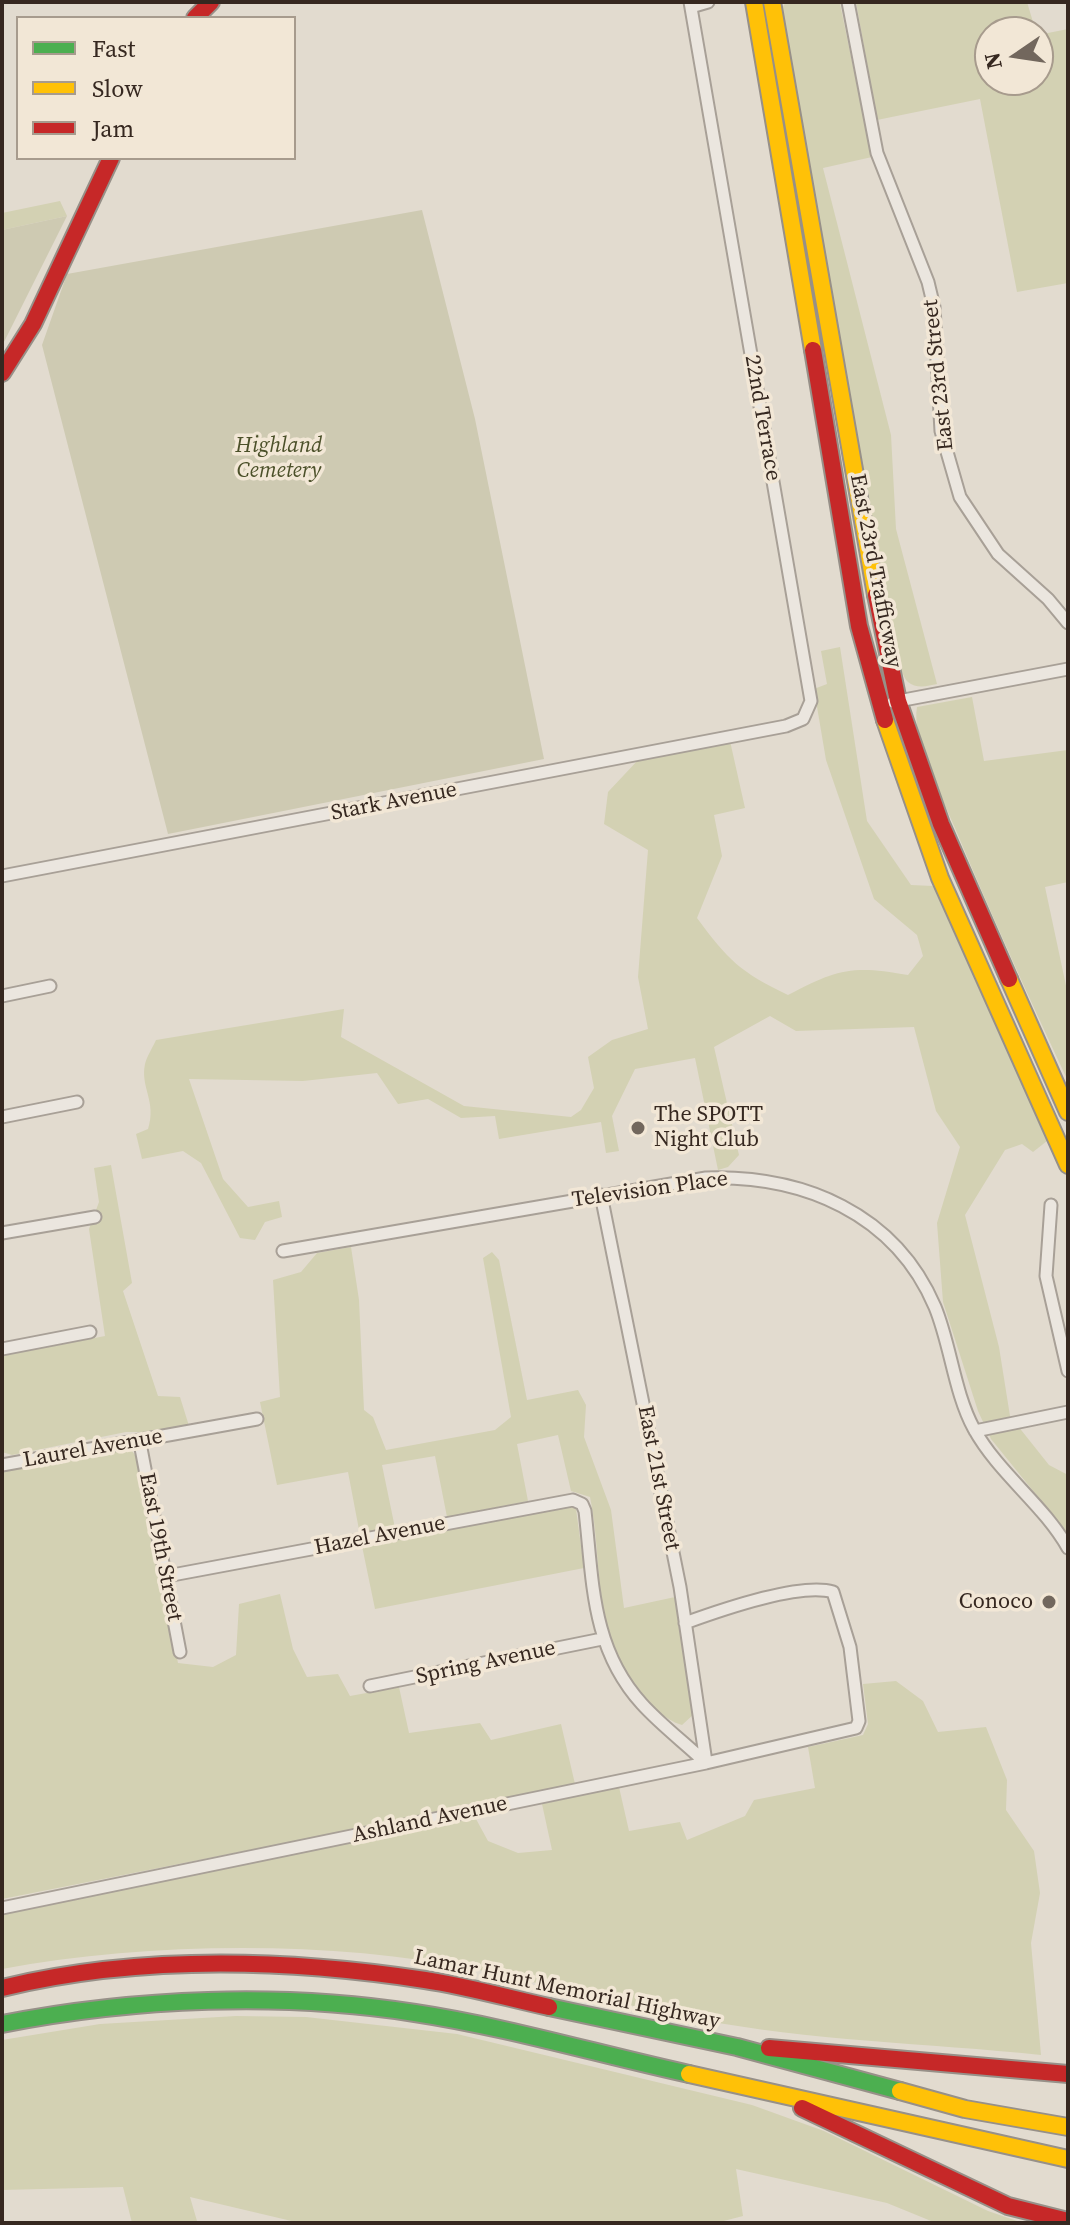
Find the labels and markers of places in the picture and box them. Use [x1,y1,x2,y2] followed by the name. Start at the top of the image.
[654,1102,763,1154] place label: The SPOTT Night Club
[629,1119,647,1137] marker: The SPOTT Night Club
[959,1589,1033,1615] place label: Conoco
[1040,1593,1058,1611] marker: Conoco

